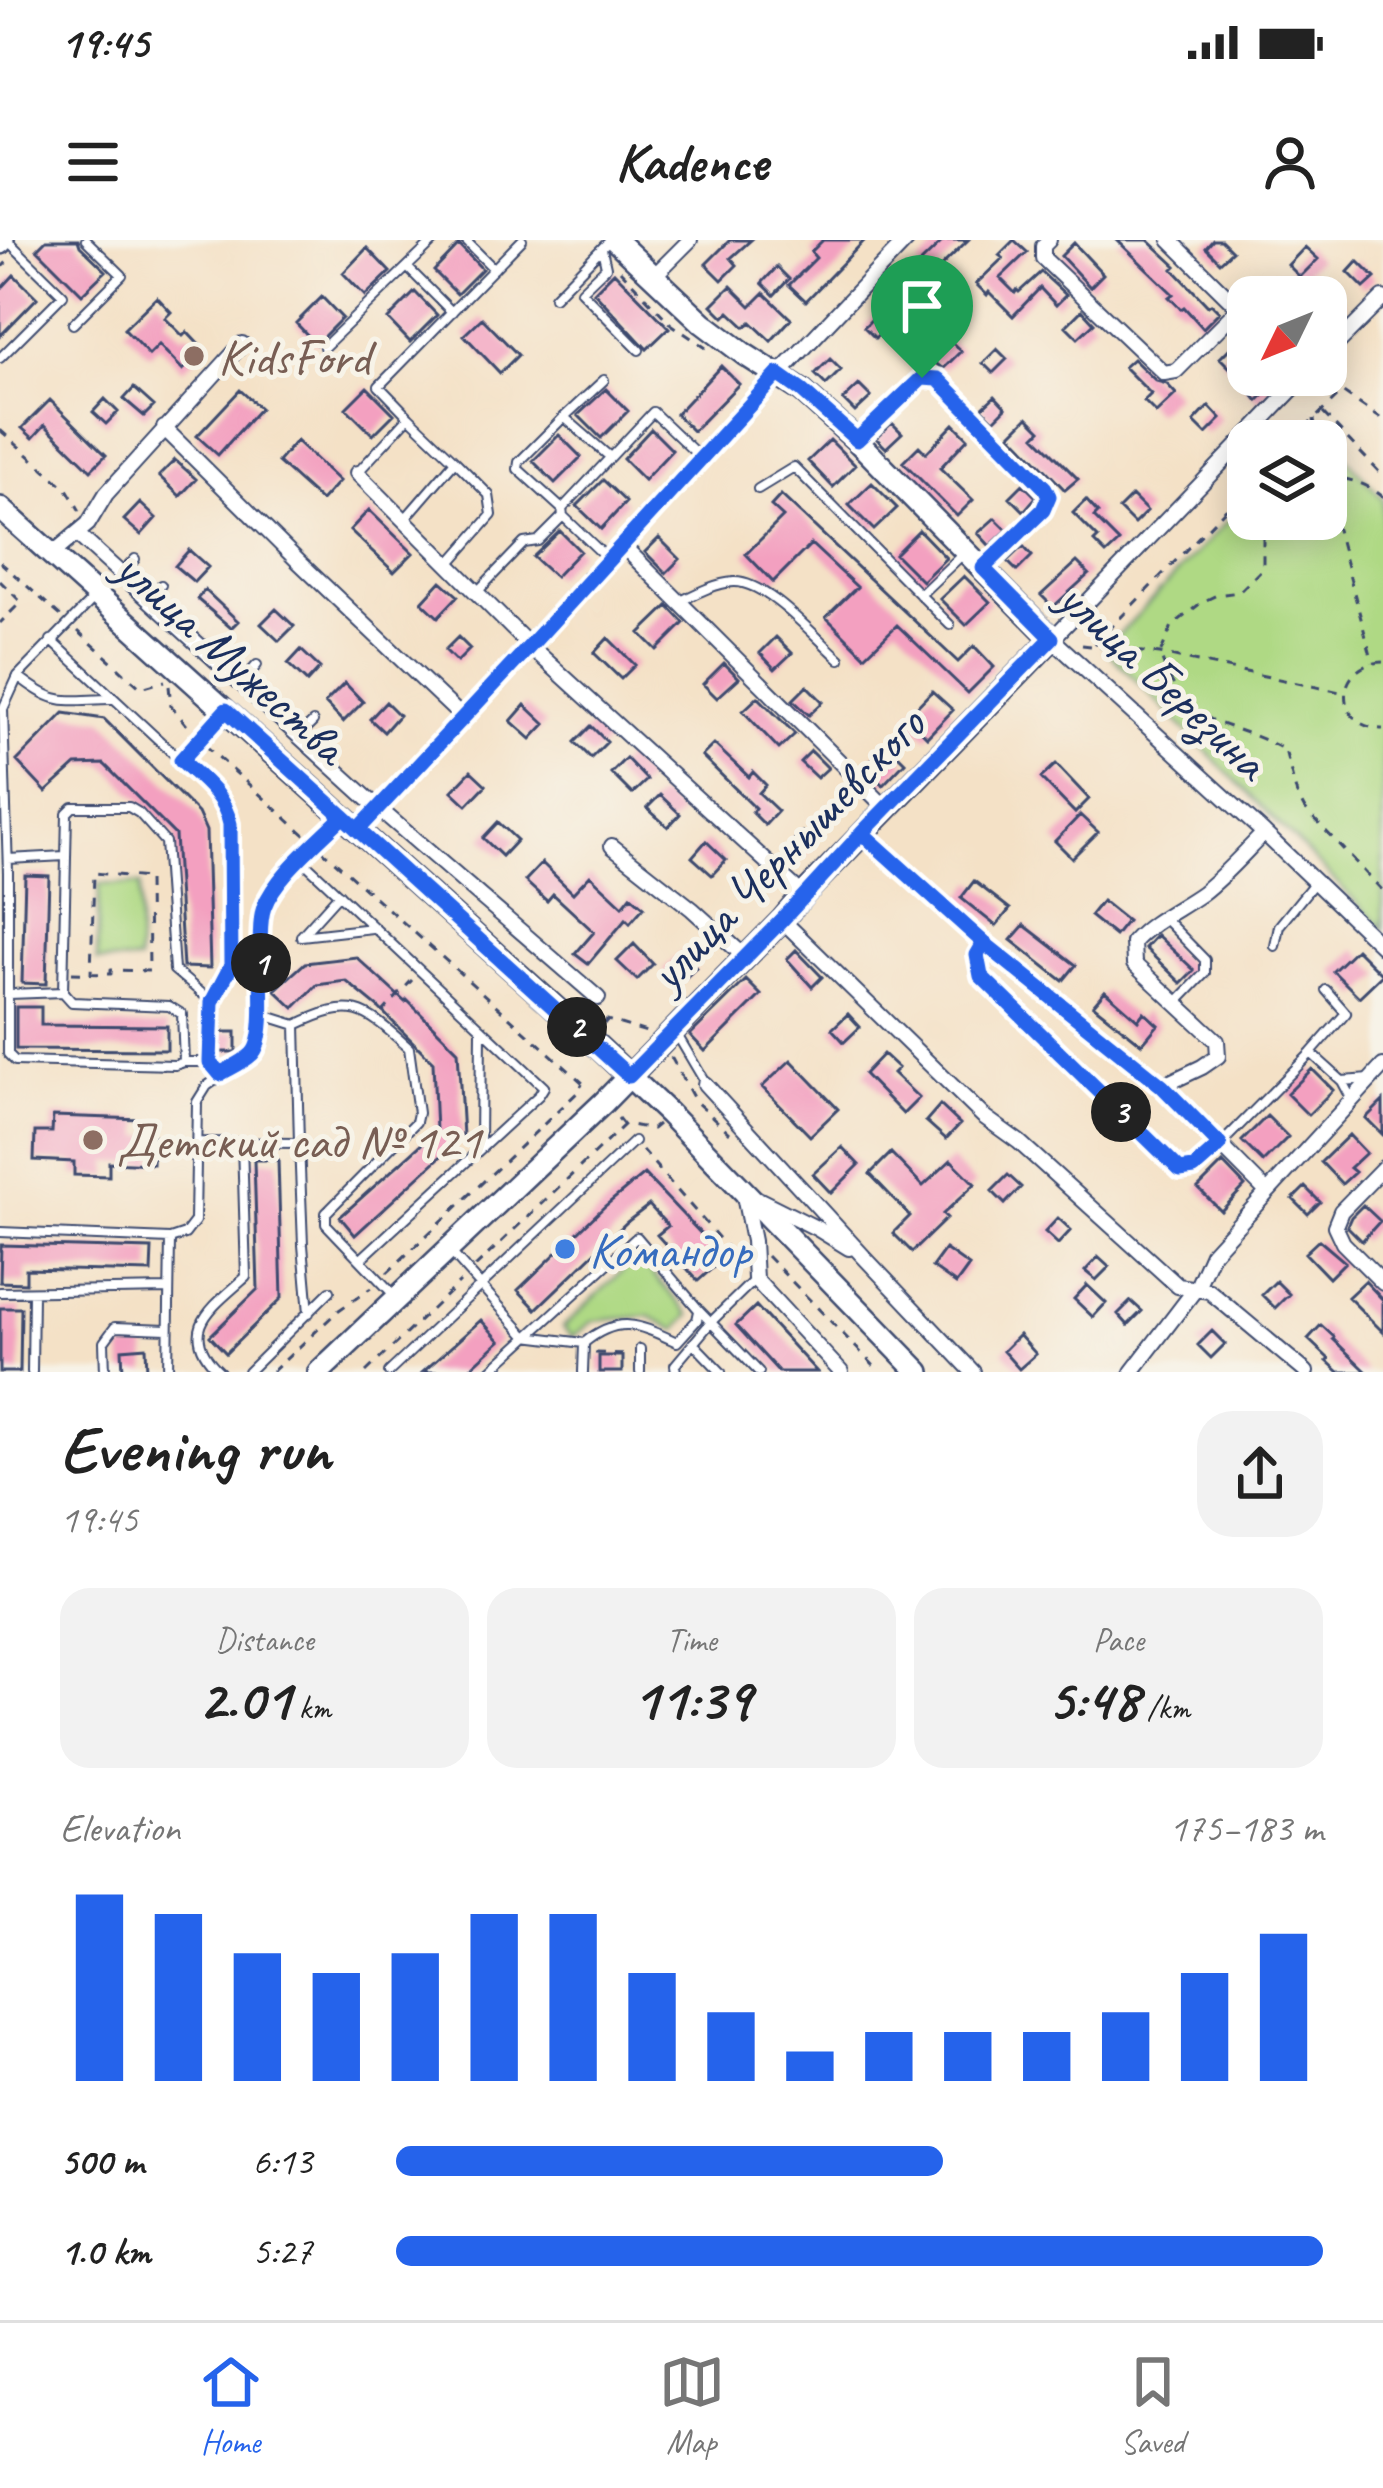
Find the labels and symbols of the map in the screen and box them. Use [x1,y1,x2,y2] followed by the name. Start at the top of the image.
[871,255,973,378] pin
[1227,276,1347,396] north arrow
[218,325,377,389] place label: KidsFord
[181,343,207,369] marker: KidsFord
[100,534,363,780] street label: улица Мужества
[1043,564,1284,796] street label: улица Березина
[633,691,940,1006] street label: улица Чернышевского
[231,933,291,993] pin: 1
[547,997,607,1057] pin: 2
[1091,1082,1151,1142] pin: 3
[117,1109,484,1173] place label: Детский сад № 121
[80,1127,106,1153] marker: Детский сад № 121
[589,1218,754,1282] place label: Командор
[552,1236,578,1262] marker: Командор

